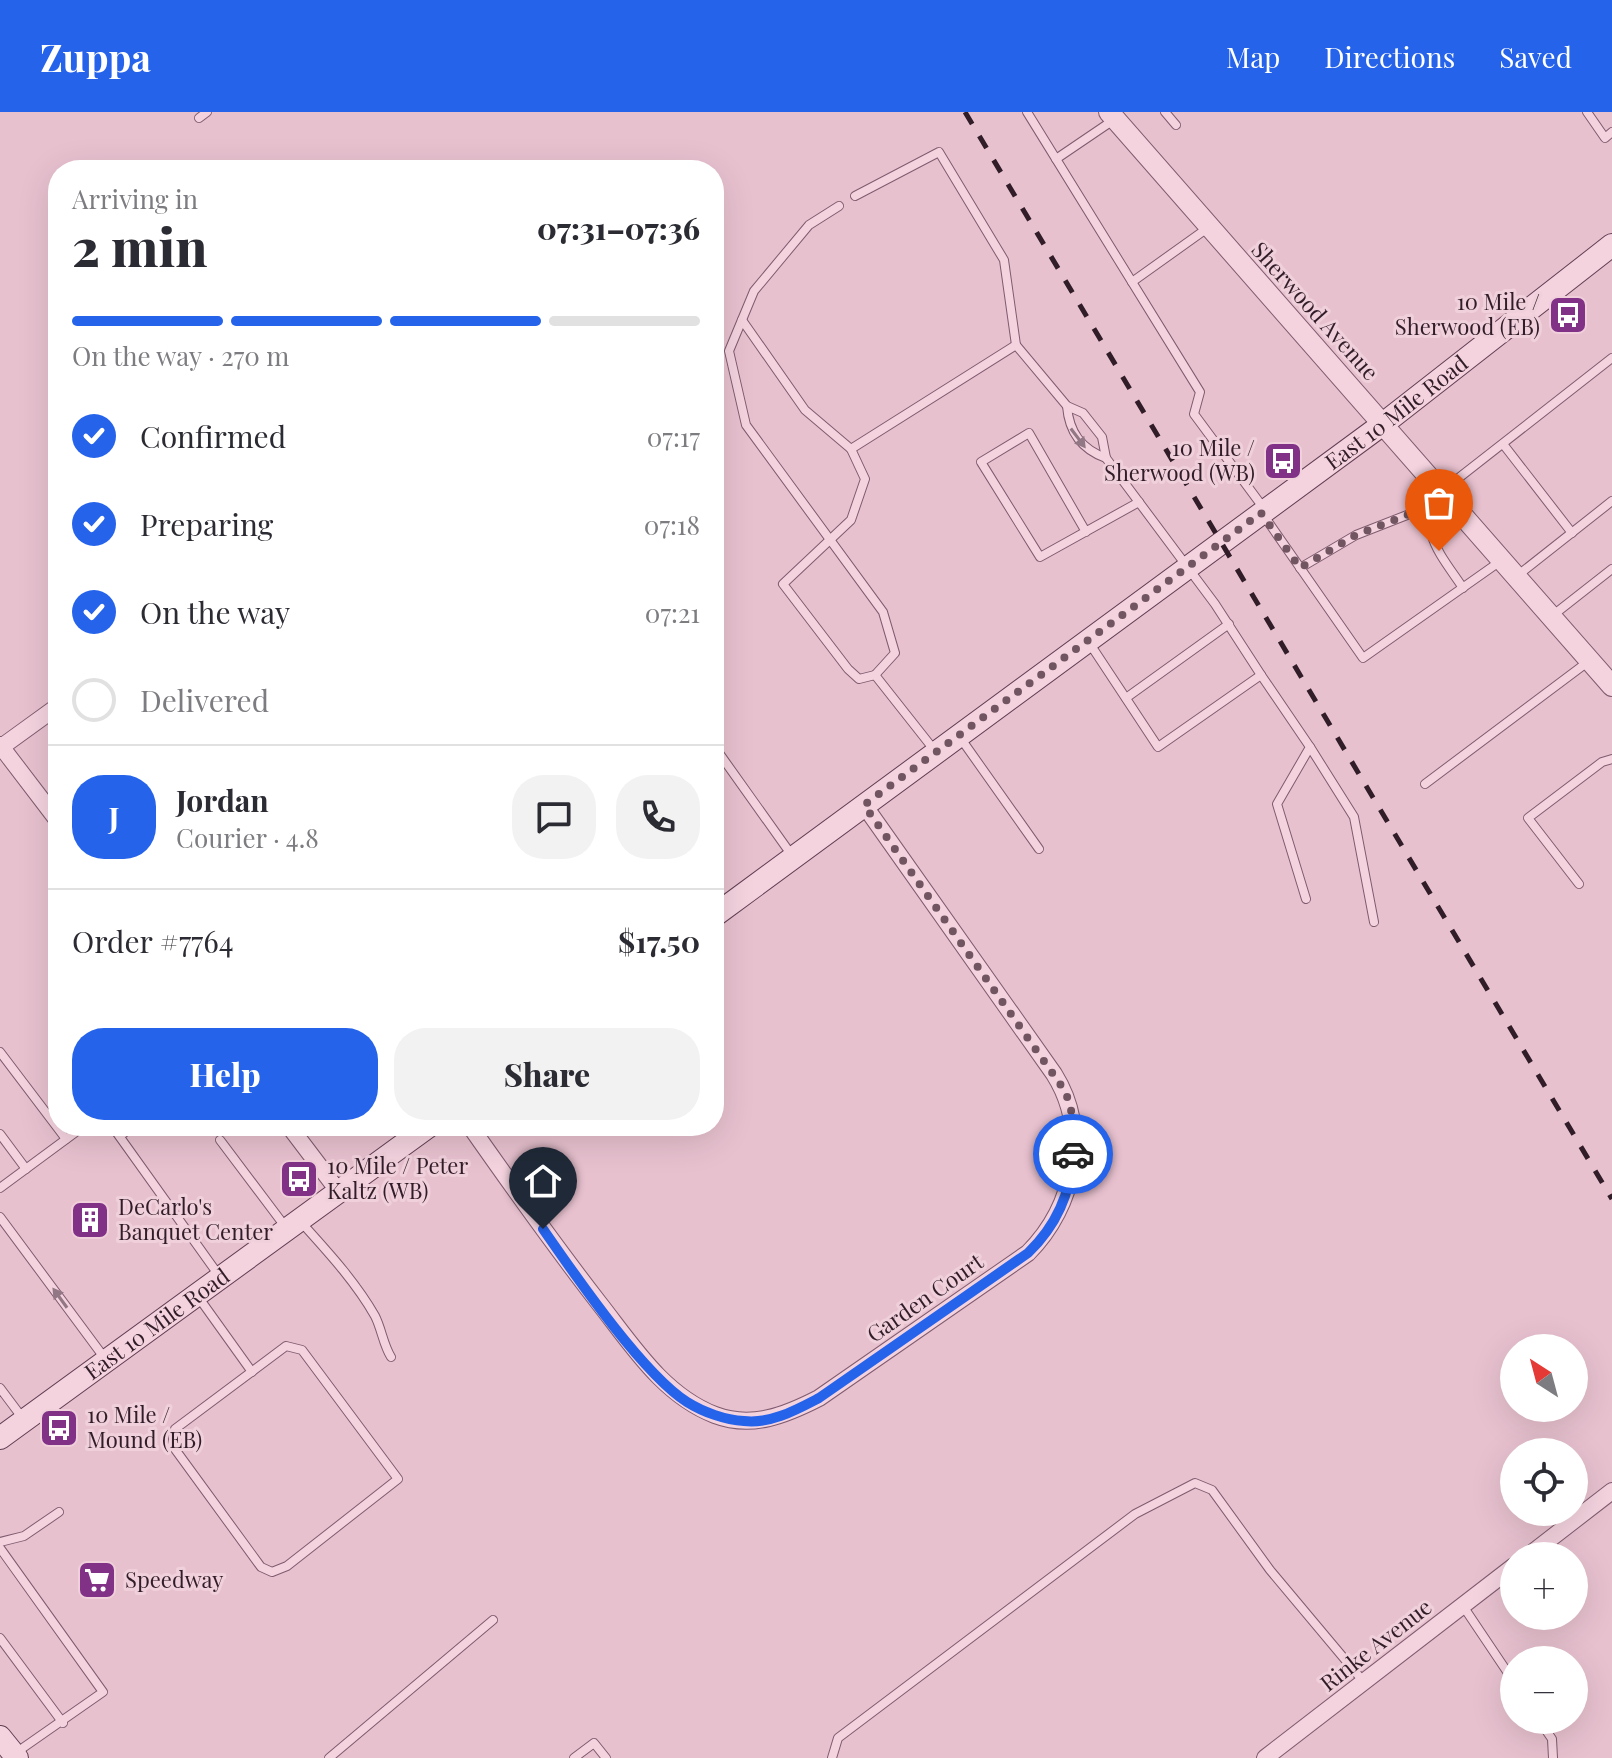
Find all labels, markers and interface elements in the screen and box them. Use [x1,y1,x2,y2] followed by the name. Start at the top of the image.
[40,31,151,82] text: Zuppa
[1226,38,1280,75] text: Map
[1324,38,1455,75] text: Directions
[1499,38,1572,75] text: Saved
[72,181,198,216] text: Arriving in
[537,208,700,248] text: 07:31–07:36
[72,211,207,280] text: 2 min
[1245,235,1386,386] street label: Sherwood Avenue
[1395,286,1540,341] place label: 10 Mile / Sherwood (EB)
[1547,294,1589,336] bus stop icon: 10 Mile / Sherwood (EB)
[72,338,289,373] text: On the way · 270 m
[1318,347,1474,476] street label: East 10 Mile Road
[72,414,116,458] icon: check
[140,416,286,456] text: Confirmed
[647,419,700,454] text: 07:17
[1070,427,1086,449] one-way arrow
[1104,432,1255,487] place label: 10 Mile / Sherwood (WB)
[1262,440,1304,482] bus stop icon: 10 Mile / Sherwood (WB)
[1405,469,1473,551] pin
[1417,481,1461,525] icon: bag
[72,502,116,546] icon: check
[140,504,273,544] text: Preparing
[644,507,700,542] text: 07:18
[72,590,116,634] icon: check
[140,592,290,632] text: On the way
[645,595,700,630] text: 07:21
[140,680,269,720] text: Delivered
[512,775,596,859] button: chat
[616,775,700,859] button: phone
[176,780,269,820] text: Jordan
[109,797,119,837] text: J
[176,820,319,855] text: Courier · 4.8
[72,921,234,961] text: Order #7764
[618,921,700,961] text: $17.50
[72,1028,378,1120] button: Help
[394,1028,700,1120] button: Share
[1033,1114,1113,1194] courier
[1051,1132,1095,1176] icon: car
[509,1147,577,1229] pin
[327,1150,468,1205] place label: 10 Mile / Peter Kaltz (WB)
[278,1158,320,1200] bus stop icon: 10 Mile / Peter Kaltz (WB)
[521,1159,565,1203] icon: home
[118,1191,273,1246] place label: DeCarlo's Banquet Center
[69,1199,111,1241] building icon: DeCarlo's Banquet Center
[860,1245,990,1348] street label: Garden Court
[78,1260,235,1386] street label: East 10 Mile Road
[52,1287,68,1309] one-way arrow
[1500,1334,1588,1422] north arrow
[1500,1334,1588,1734] map controls
[87,1399,202,1454] place label: 10 Mile / Mound (EB)
[38,1407,80,1449] bus stop icon: 10 Mile / Mound (EB)
[1500,1438,1588,1526] button: locate
[1500,1542,1588,1630] button: +
[76,1559,118,1601] supermarket icon: Speedway
[125,1564,223,1594] place label: Speedway
[1313,1591,1437,1697] street label: Rinke Avenue
[1500,1646,1588,1734] button: −

